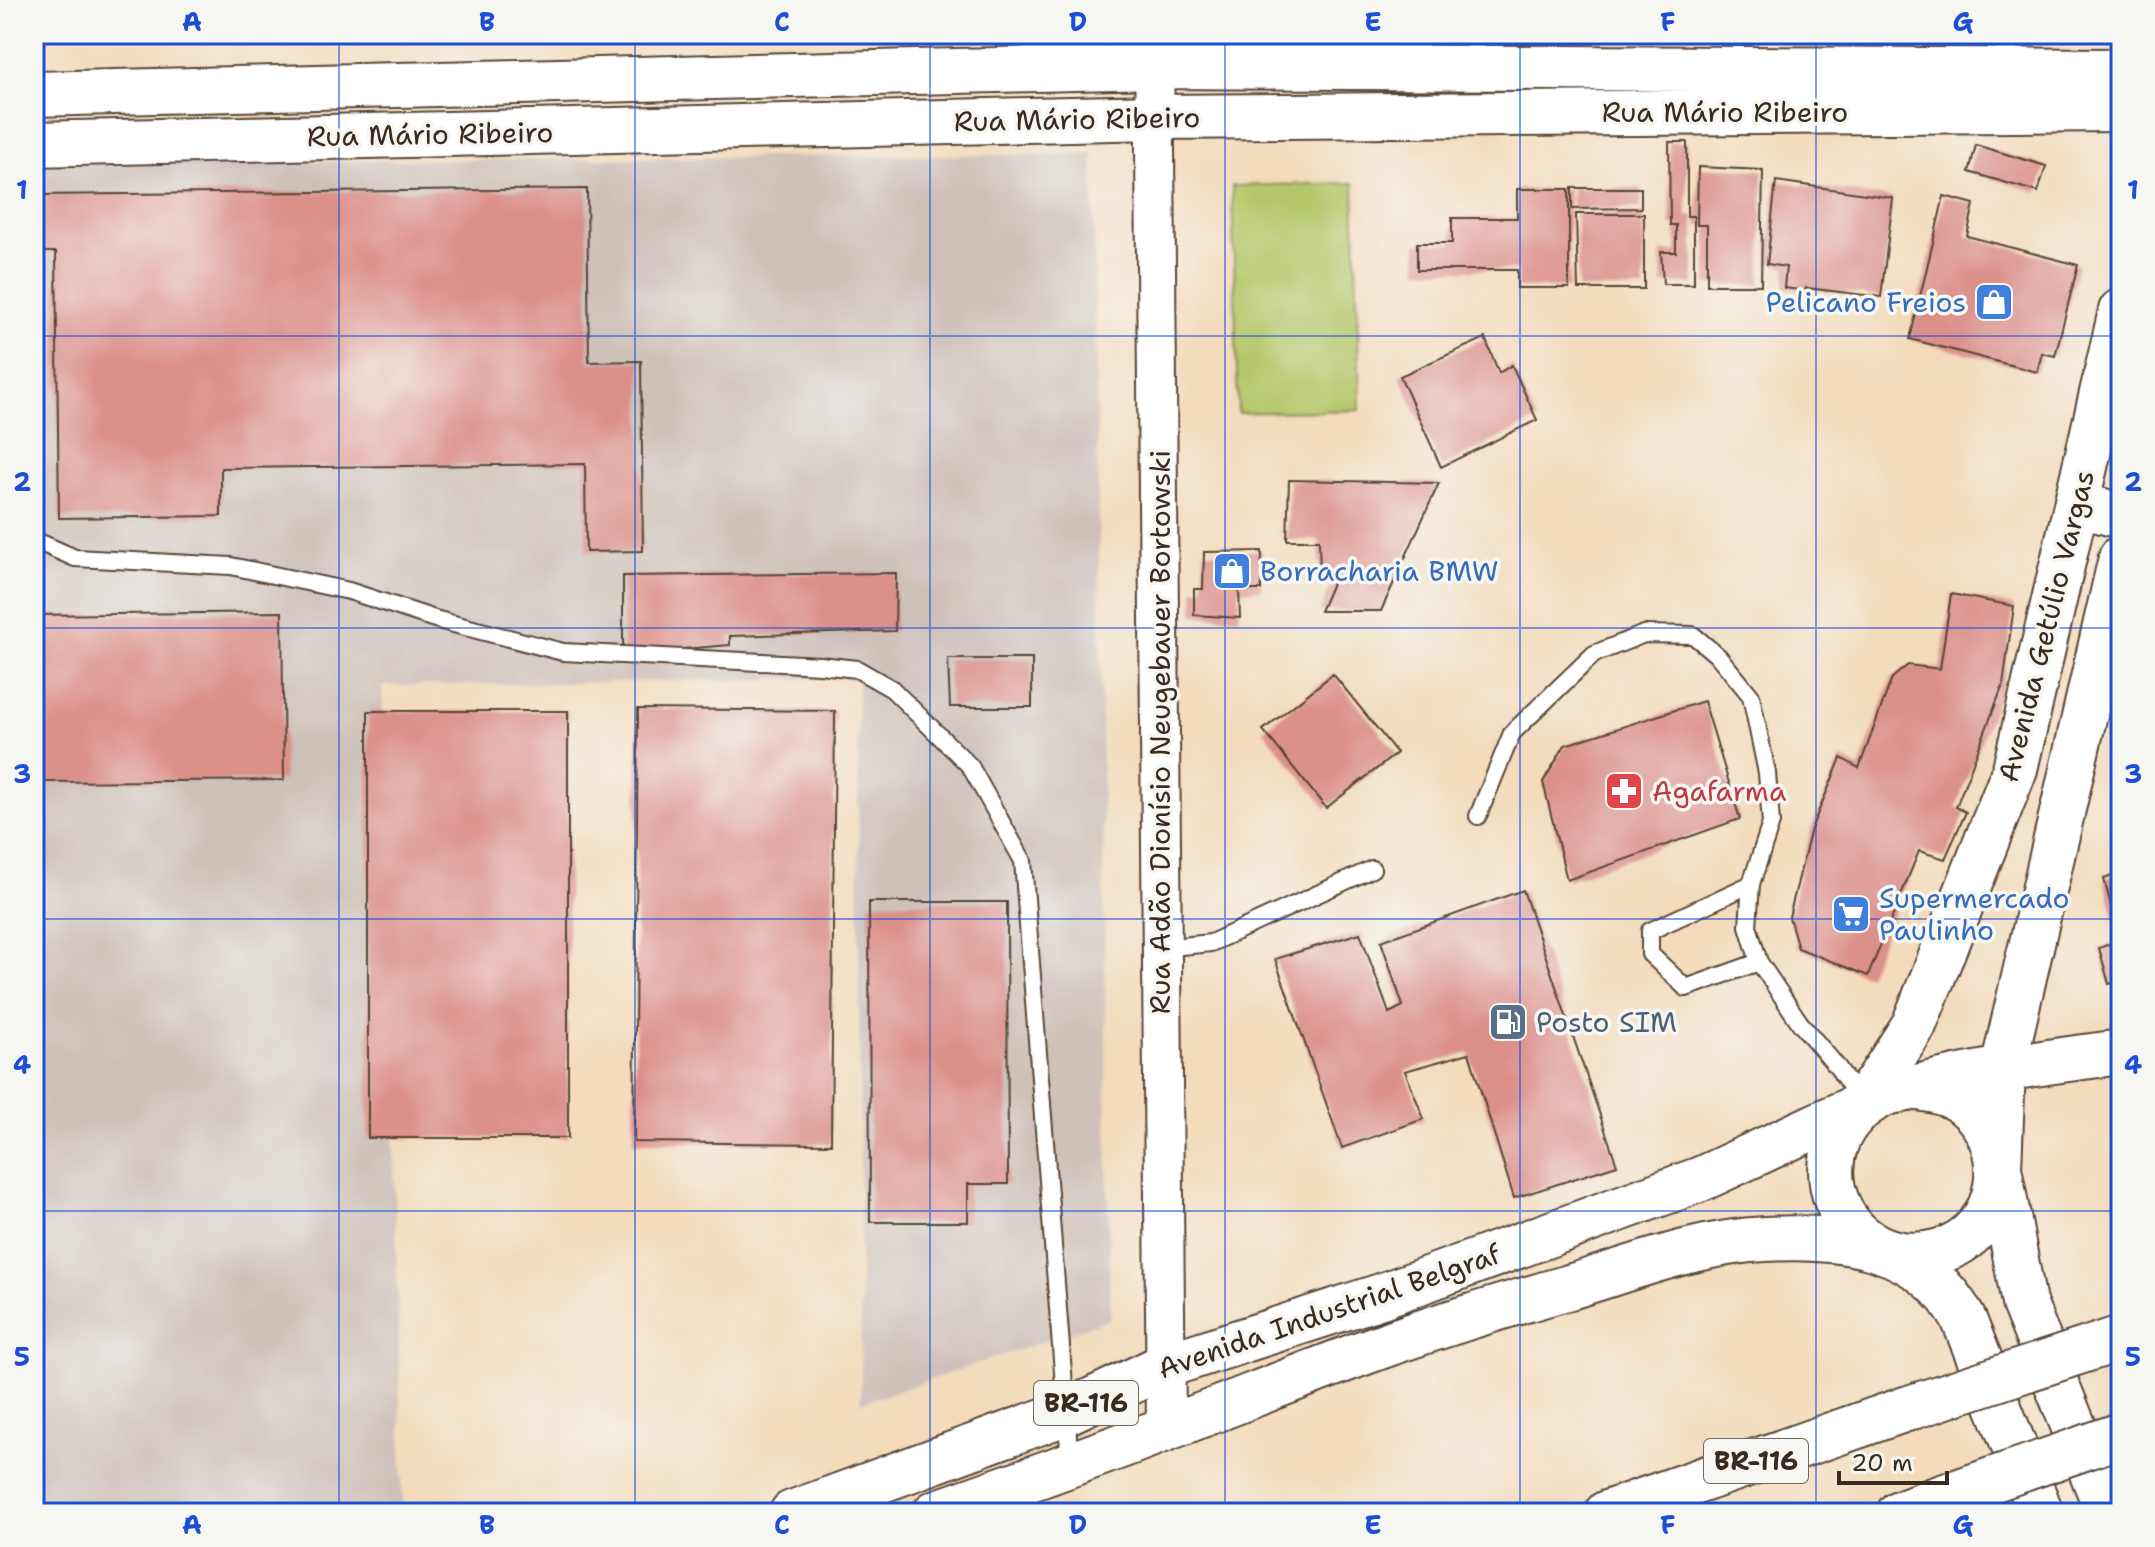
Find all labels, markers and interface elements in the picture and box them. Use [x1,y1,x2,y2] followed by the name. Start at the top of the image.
[182,4,202,39] text: A
[479,4,495,39] text: B
[774,4,790,39] text: C
[1069,4,1087,39] text: D
[1364,4,1382,39] text: E
[1660,4,1676,39] text: F
[1953,4,1974,39] text: G
[1602,93,1848,131] street label: Rua Mário Ribeiro
[953,98,1201,140] street label: Rua Mário Ribeiro
[306,113,554,155] street label: Rua Mário Ribeiro
[16,172,28,207] text: 1
[2127,172,2139,207] text: 1
[1973,281,2015,323] shop icon: Pelicano Freios
[1766,283,1966,321] place label: Pelicano Freios
[1141,450,1179,1014] street label: Rua Adão Dionísio Neugebauer Bortowski
[13,464,31,499] text: 2
[2124,464,2142,499] text: 2
[1989,466,2103,786] street label: Avenida Getúlio Vargas
[1211,550,1253,592] shop icon: Borracharia BMW
[1260,552,1499,590] place label: Borracharia BMW
[13,756,31,791] text: 3
[2124,756,2142,791] text: 3
[1603,770,1645,812] pharmacy icon: Agafarma
[1652,772,1786,810] place label: Agafarma
[1879,879,2069,949] place label: Supermercado Paulinho
[1830,893,1872,935] supermarket icon: Supermercado Paulinho
[1487,1001,1529,1043] fuel station icon: Posto SIM
[1536,1003,1677,1041] place label: Posto SIM
[13,1047,31,1082] text: 4
[2124,1047,2142,1082] text: 4
[1153,1234,1506,1388] street label: Avenida Industrial Belgraf
[14,1339,30,1374] text: 5
[2125,1339,2141,1374] text: 5
[1034,1381,1138,1425] road number: BR-116
[1839,1435,1947,1485] scale bar
[1704,1439,1808,1483] road number: BR-116
[1851,1447,1913,1479] text: 20 m
[182,1507,202,1542] text: A
[479,1507,495,1542] text: B
[774,1507,790,1542] text: C
[1069,1507,1087,1542] text: D
[1364,1507,1382,1542] text: E
[1660,1507,1676,1542] text: F
[1953,1507,1974,1542] text: G

